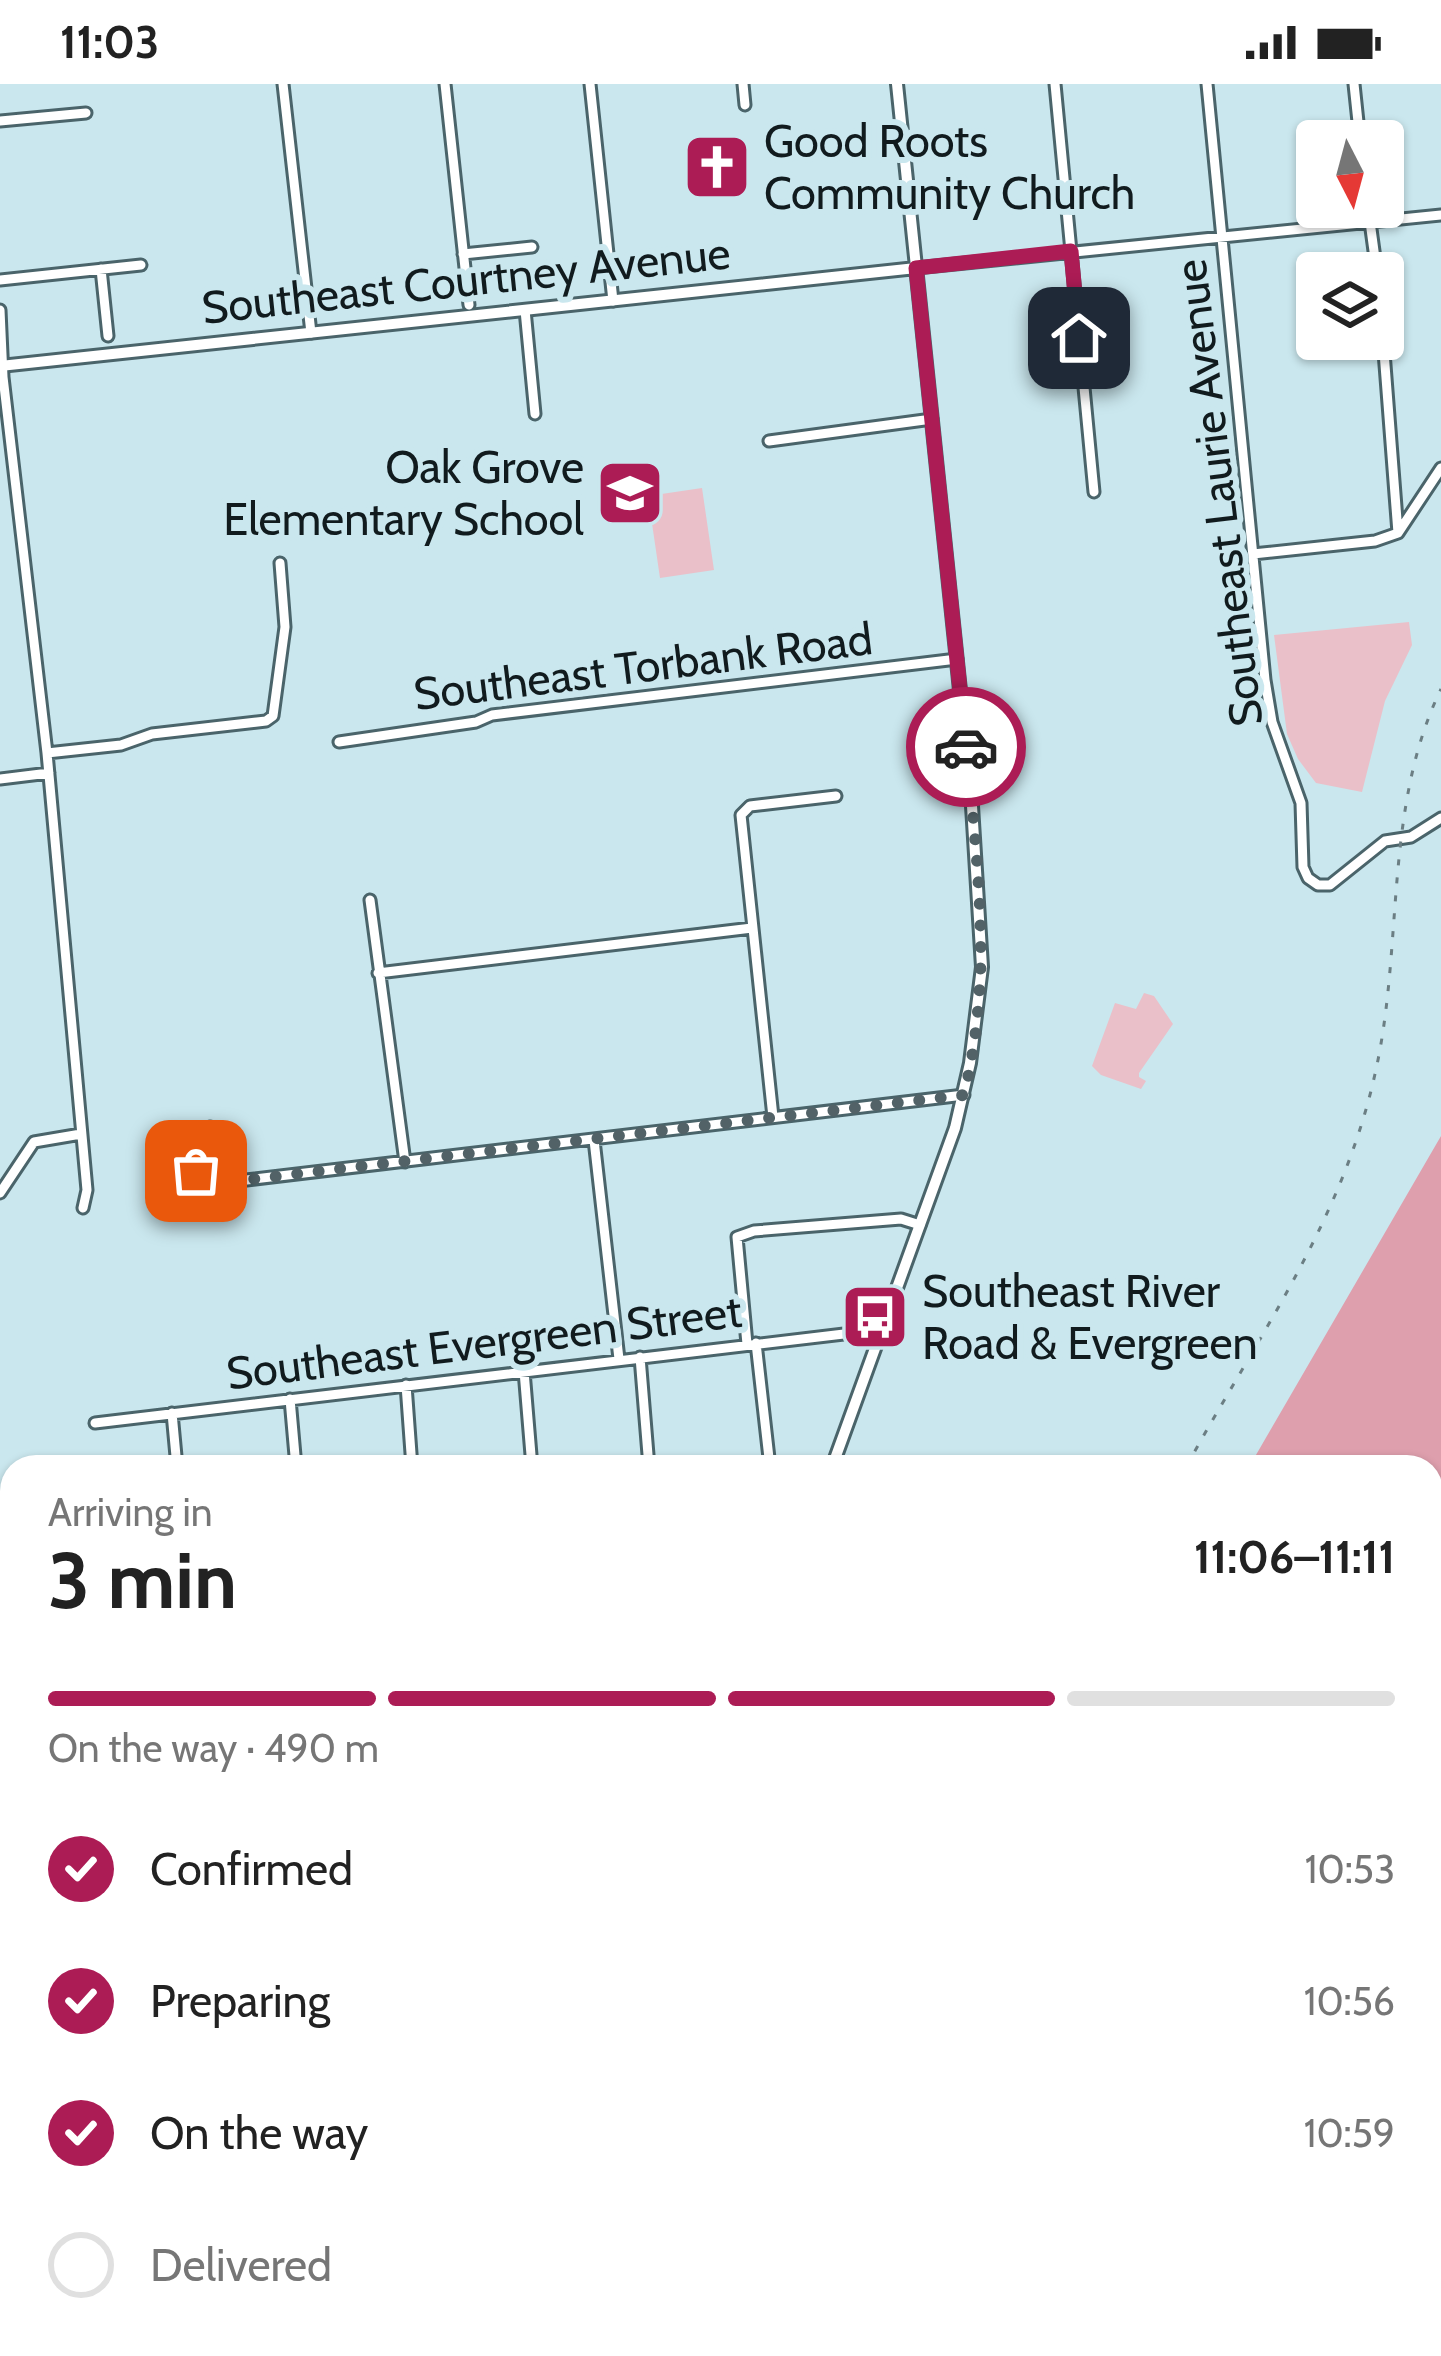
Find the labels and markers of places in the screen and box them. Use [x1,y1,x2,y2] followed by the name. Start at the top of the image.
[764,114,1135,220] place label: Good Roots Community Church
[682,132,752,202] church icon: Good Roots Community Church
[1028,287,1130,389] pin
[223,440,584,546] place label: Oak Grove Elementary School
[595,458,665,528] school or university icon: Oak Grove Elementary School
[145,1120,247,1222] pin
[922,1264,1258,1370] place label: Southeast River Road & Evergreen
[840,1282,910,1352] bus stop icon: Southeast River Road & Evergreen

